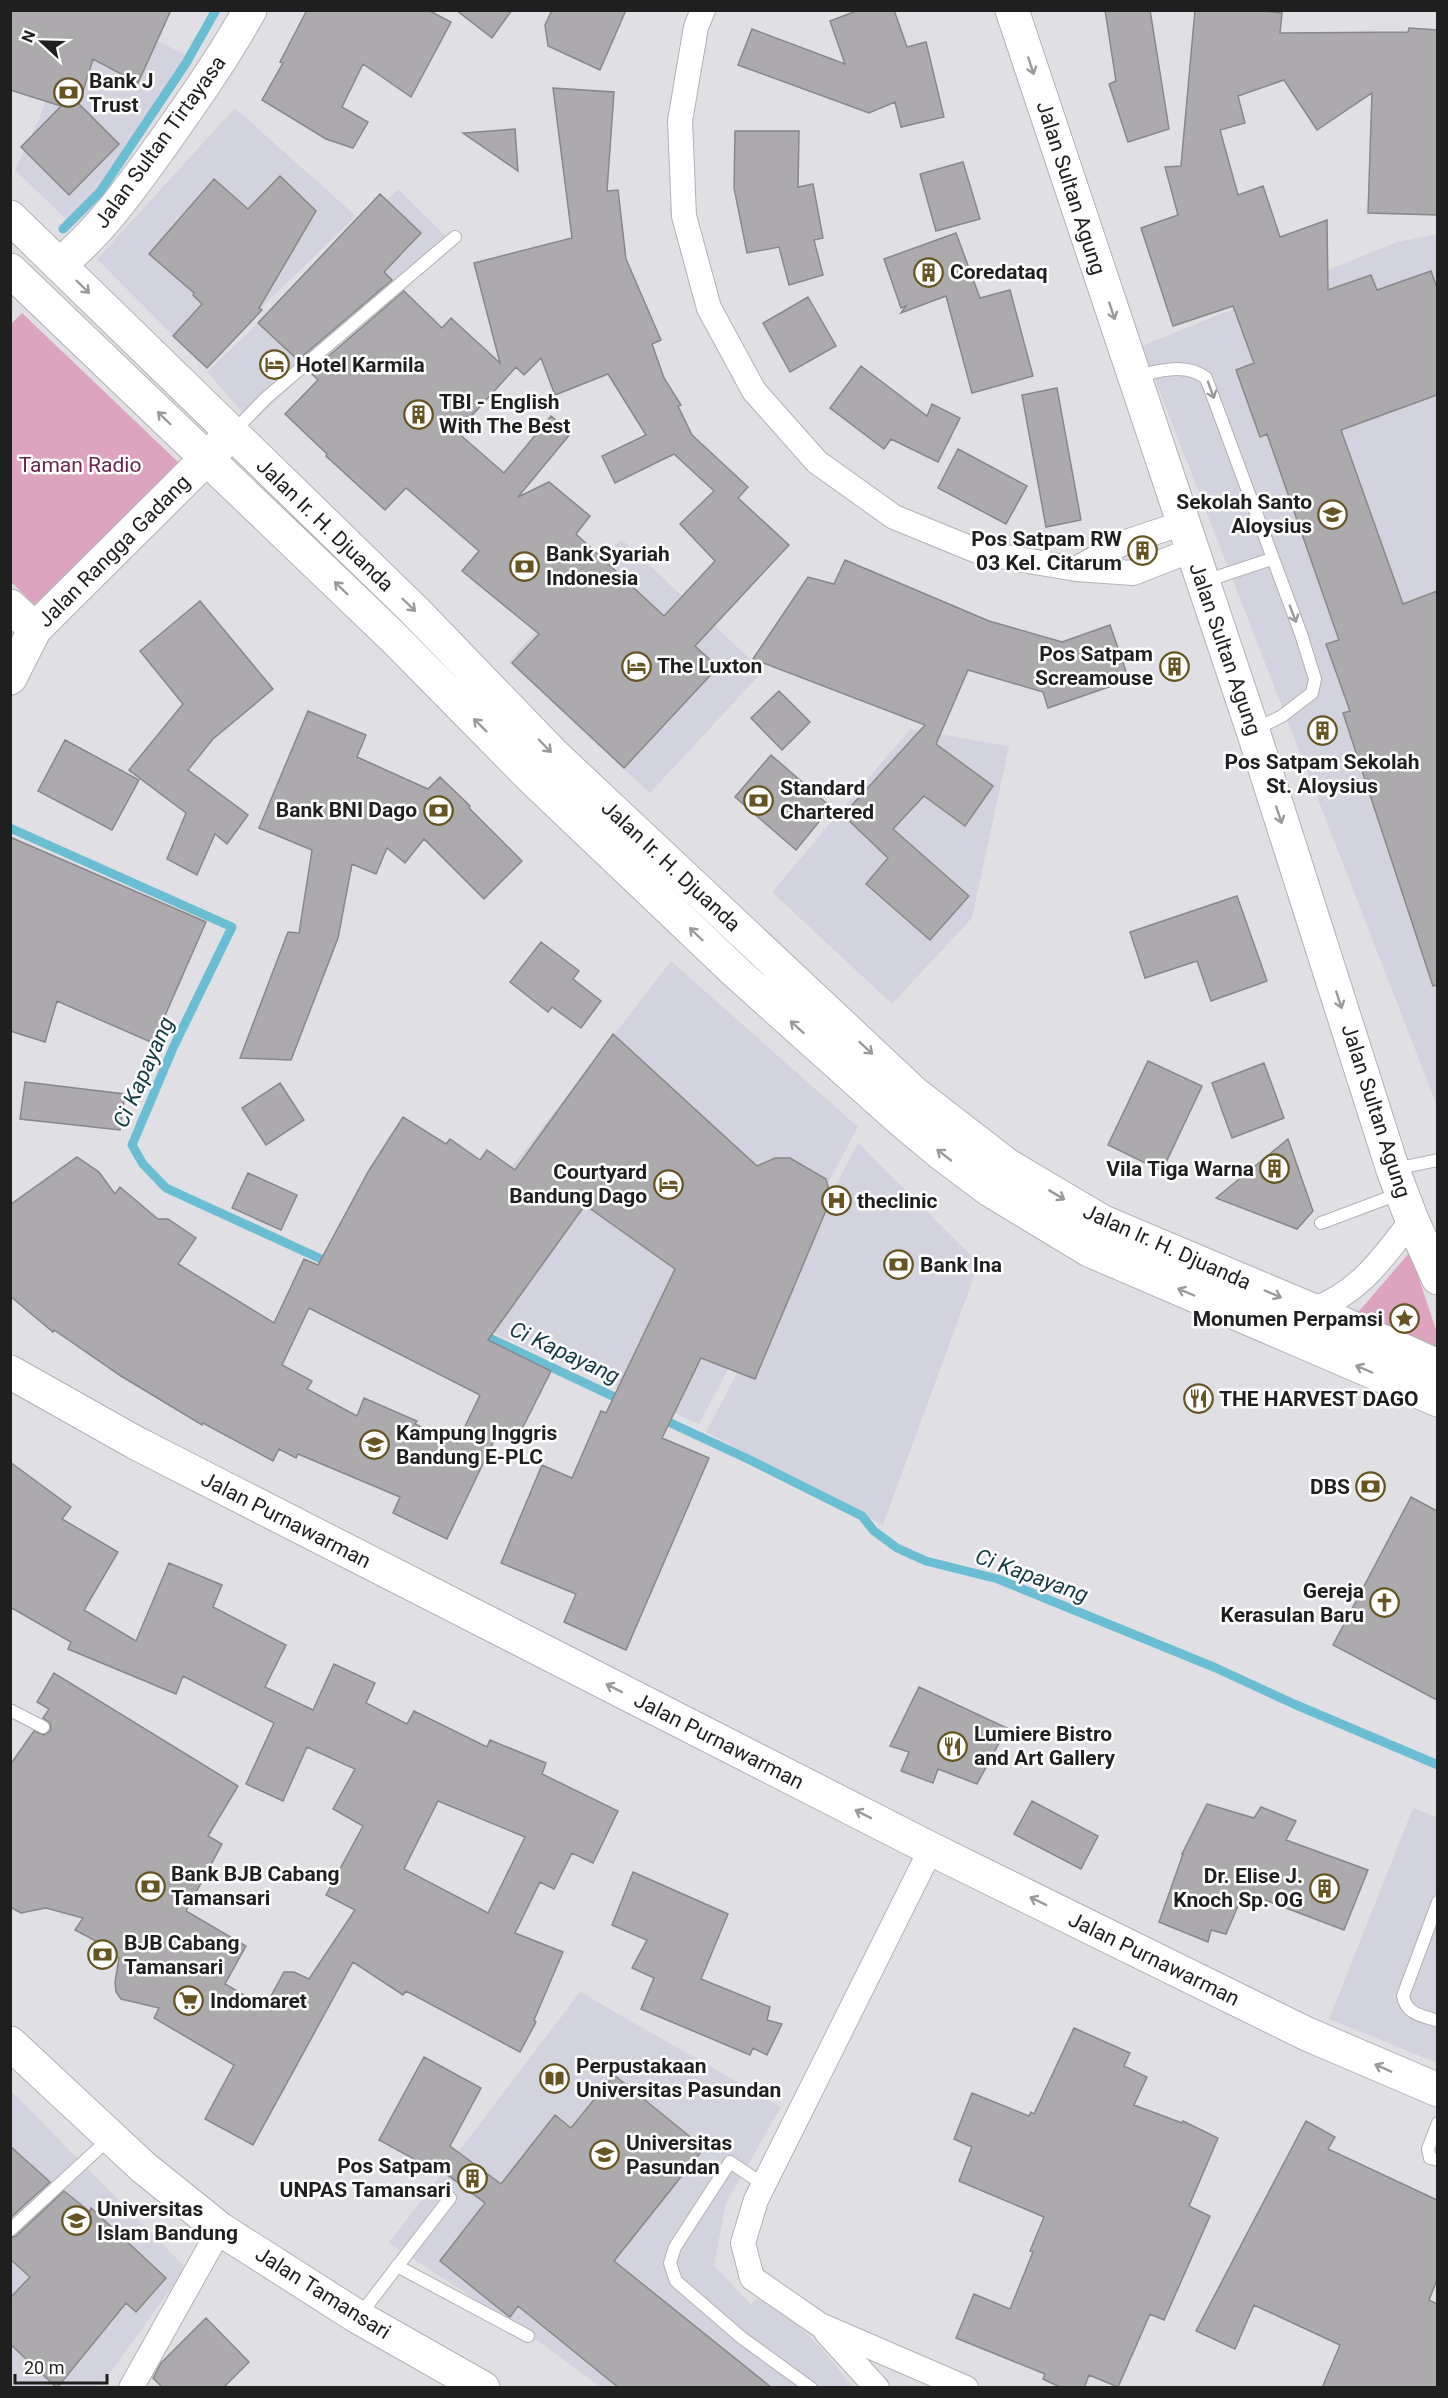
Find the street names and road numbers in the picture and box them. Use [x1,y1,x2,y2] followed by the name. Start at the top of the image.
[89,51,231,233] street label: Jalan Sultan Tirtayasa
[1032,98,1110,278] street label: Jalan Sultan Agung
[252,453,398,597] street label: Jalan Ir. H. Djuanda
[33,470,195,632] street label: Jalan Rangga Gadang
[1184,559,1266,739] street label: Jalan Sultan Agung
[597,795,745,937] street label: Jalan Ir. H. Djuanda
[1337,1021,1415,1201] street label: Jalan Sultan Agung
[1079,1199,1255,1295] street label: Jalan Ir. H. Djuanda
[197,1467,375,1573] street label: Jalan Purnawarman
[630,1688,808,1794] street label: Jalan Purnawarman
[1065,1907,1243,2011] street label: Jalan Purnawarman
[251,2242,395,2344] street label: Jalan Tamansari

